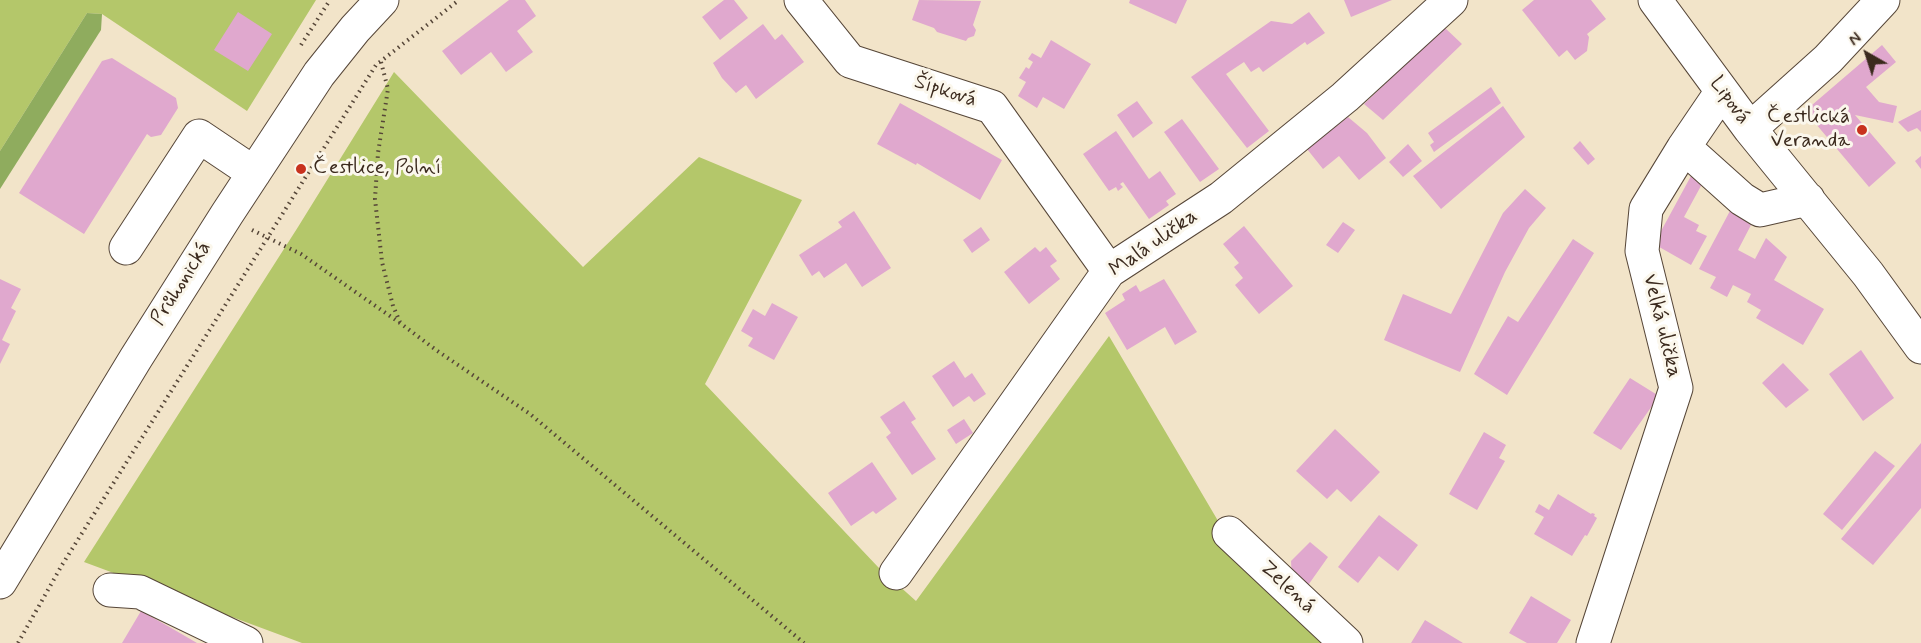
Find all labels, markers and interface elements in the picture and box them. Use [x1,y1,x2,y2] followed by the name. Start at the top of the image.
[1837,24,1897,84] north arrow
[1845,28,1866,51] text: N
[911,70,979,114] street label: Šípková
[1703,72,1755,130] street label: Lipová
[1767,105,1850,155] place label: Čestlická Veranda
[1855,123,1869,137] marker: Čestlická Veranda
[313,156,441,182] place label: Čestlice, Polní
[294,162,308,176] marker: Čestlice, Polní
[1105,204,1203,284] street label: Malá ulička
[146,237,218,331] street label: Průhonická
[1636,272,1686,380] street label: Velká ulička
[1254,556,1320,620] street label: Zelená

